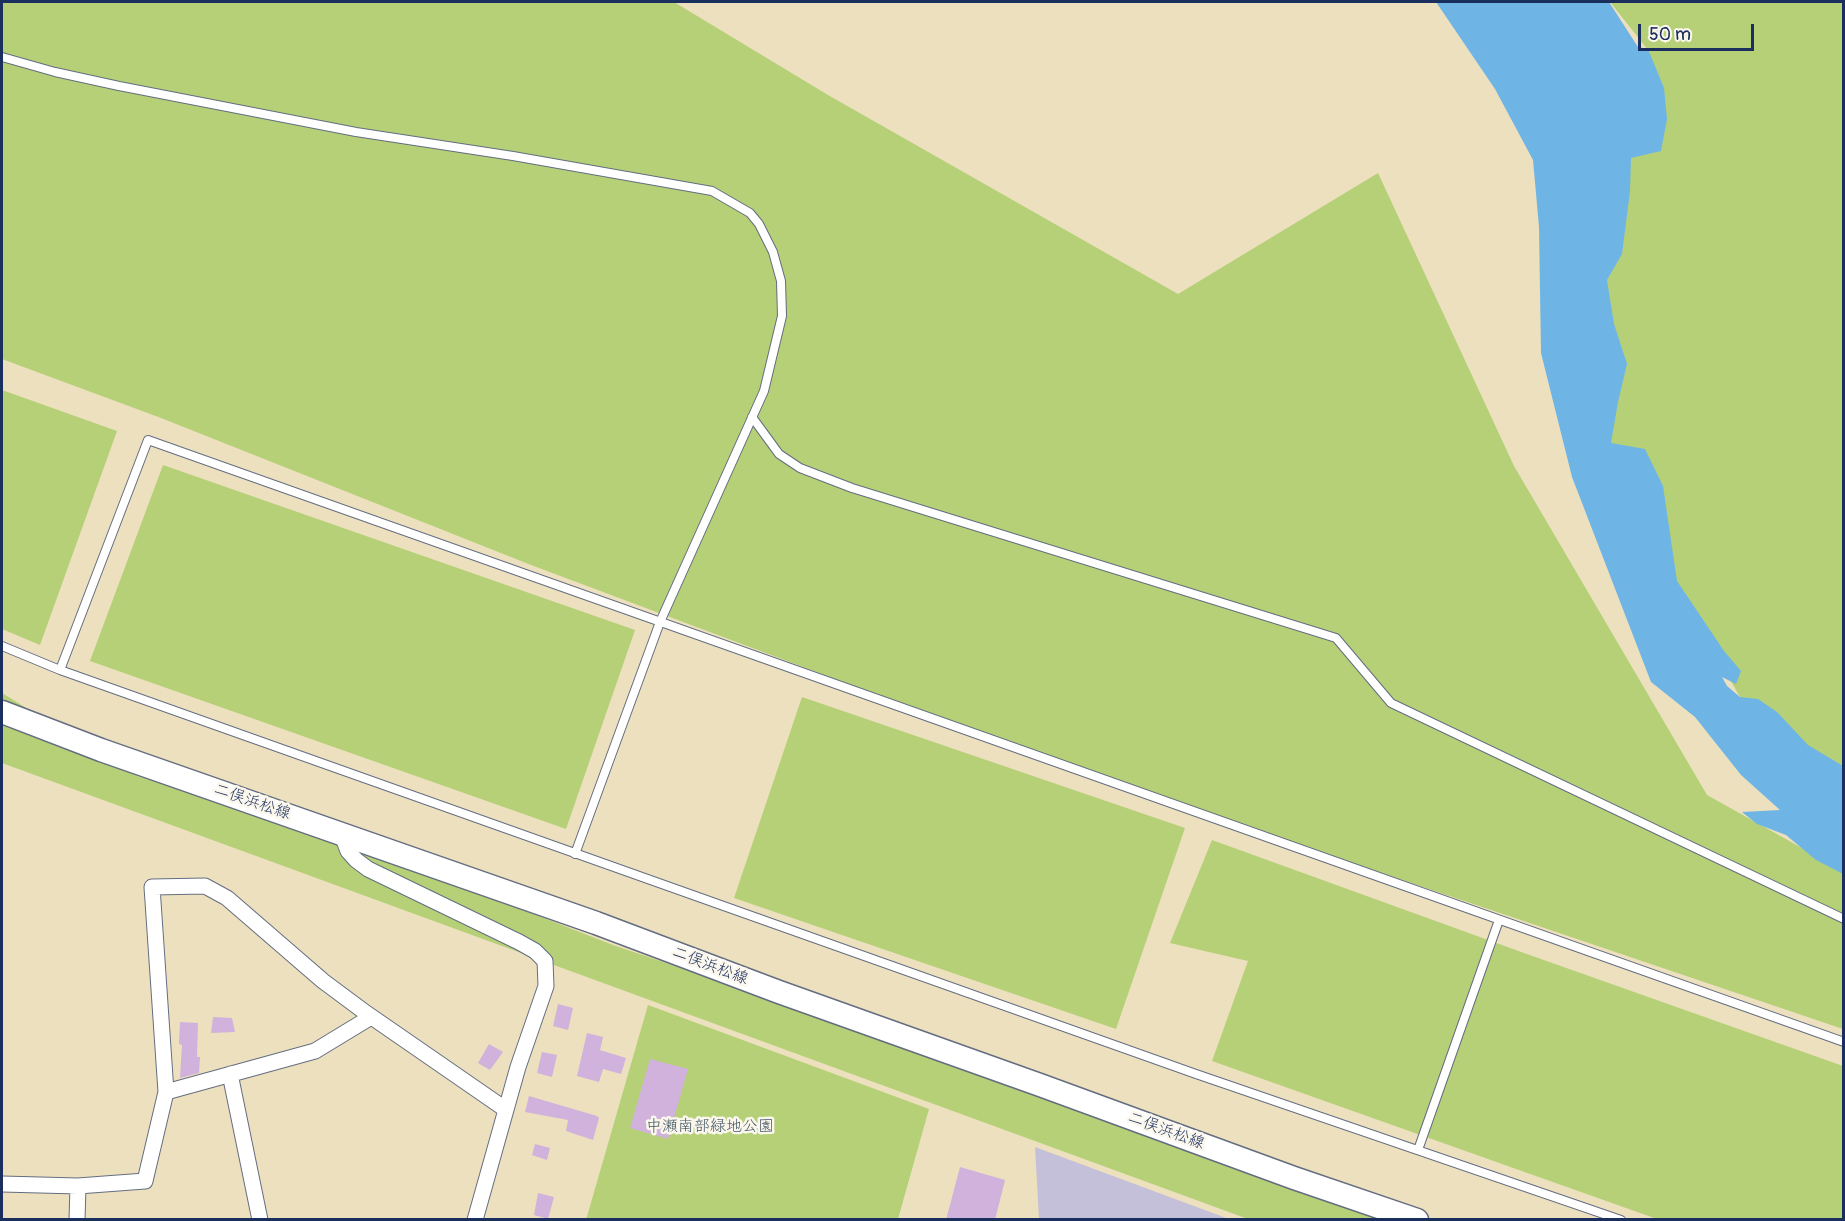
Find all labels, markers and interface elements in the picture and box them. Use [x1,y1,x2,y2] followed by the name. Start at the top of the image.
[1641,12,1756,50] scale bar
[1649,23,1691,46] text: 50 m
[211,780,293,824] street label: 二俣浜松線
[669,943,751,989] street label: 二俣浜松線
[1125,1108,1207,1154] street label: 二俣浜松線
[646,1117,774,1137] park label: 中瀬南部緑地公園

